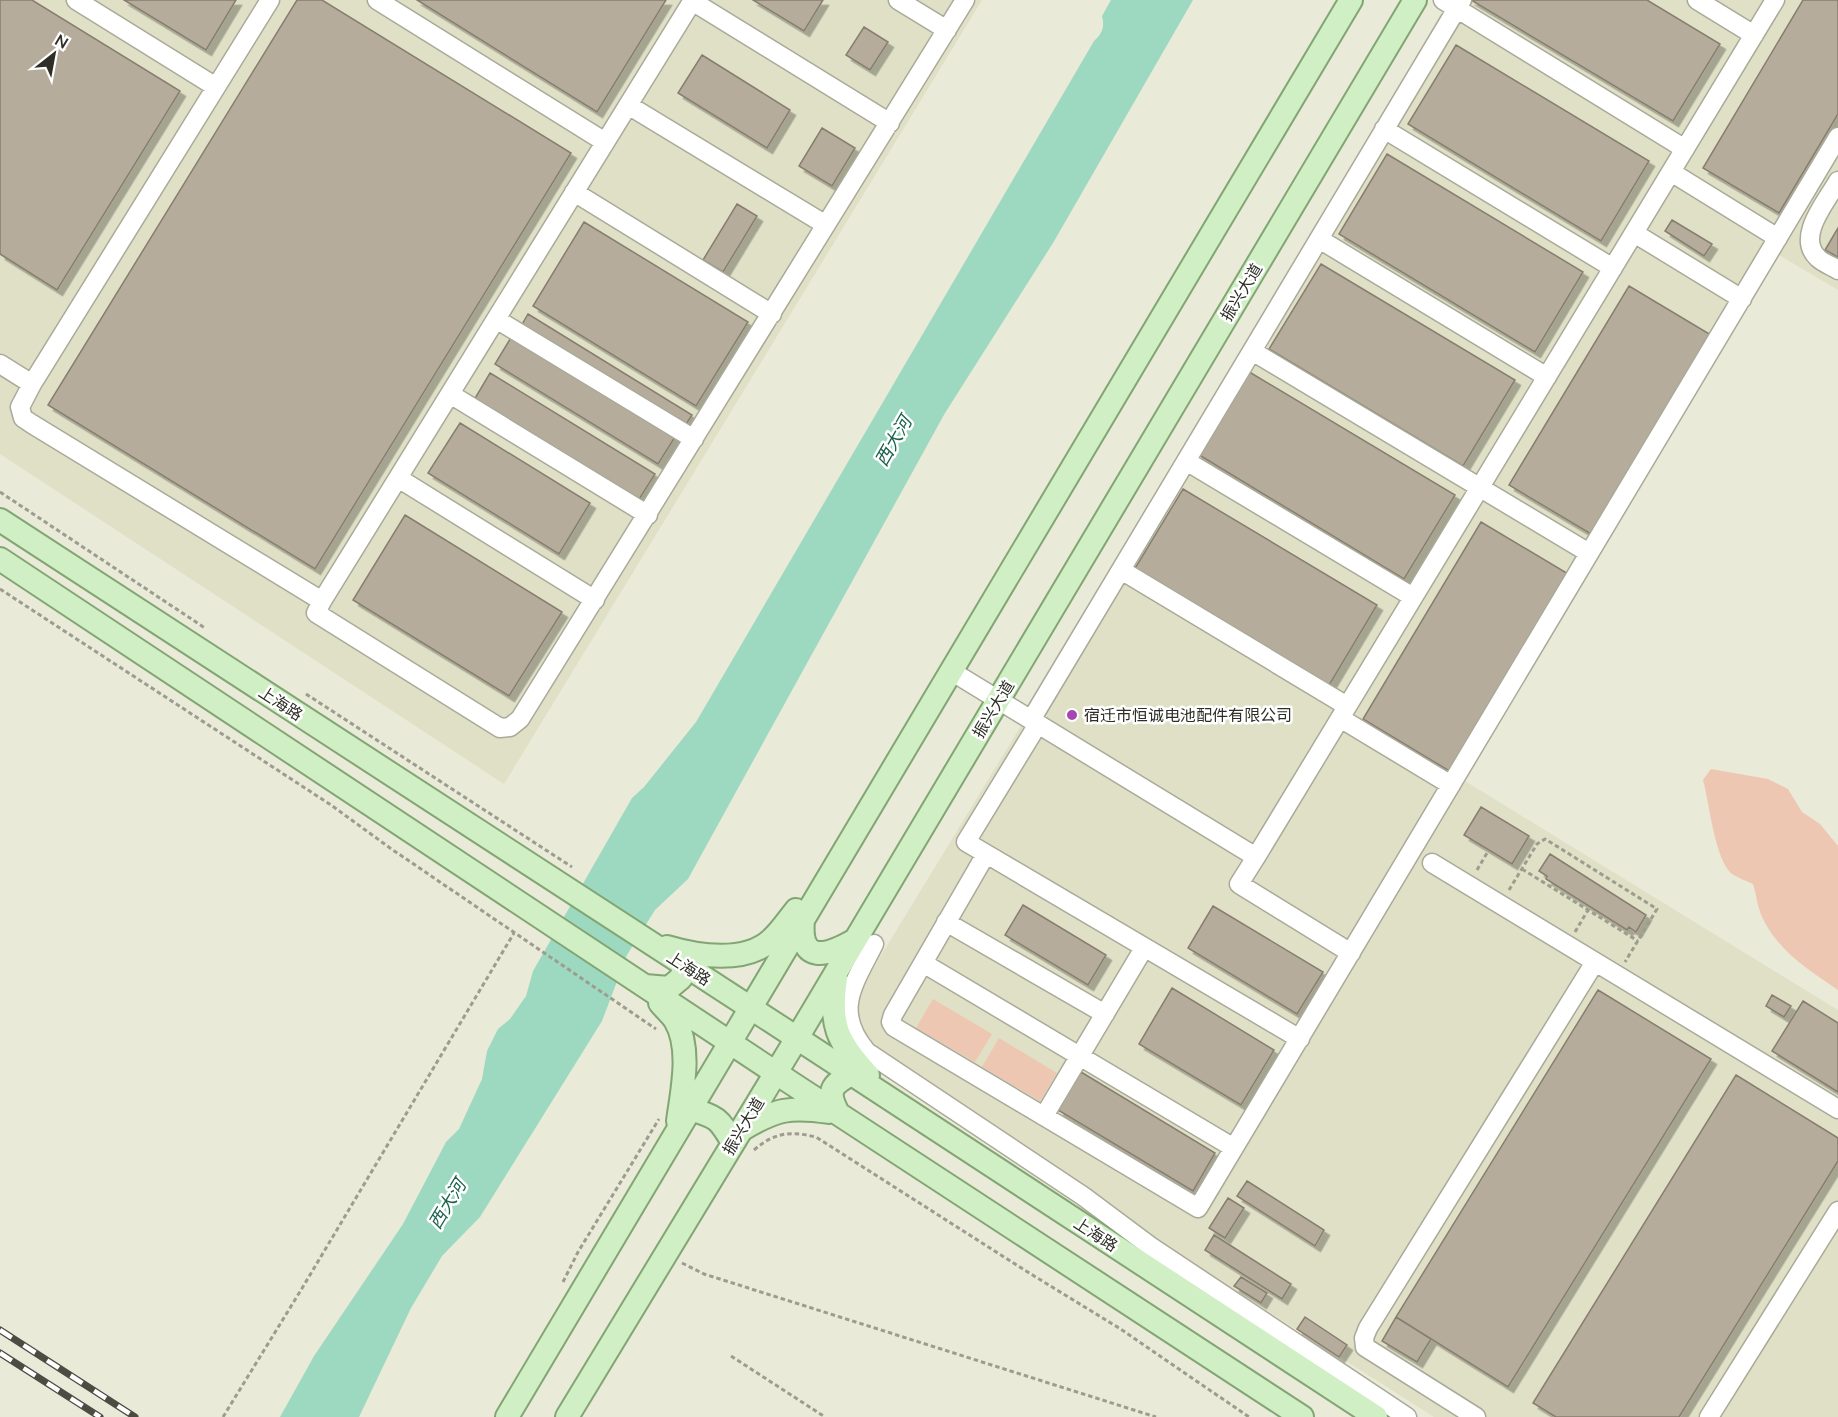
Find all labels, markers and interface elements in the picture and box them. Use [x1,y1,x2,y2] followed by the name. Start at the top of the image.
[24,24,84,84] north arrow
[51,29,72,53] text: N
[1216,259,1266,325] street label: 振兴大道
[870,409,918,470] water label: 西大河
[968,676,1018,742] street label: 振兴大道
[255,682,307,724] street label: 上海路
[1084,705,1292,725] place label: 宿迁市恒诚电池配件有限公司
[1065,708,1079,722] marker: 宿迁市恒诚电池配件有限公司
[663,947,715,989] street label: 上海路
[718,1093,768,1159] street label: 振兴大道
[423,1172,472,1233] water label: 西大河
[1070,1213,1122,1255] street label: 上海路

